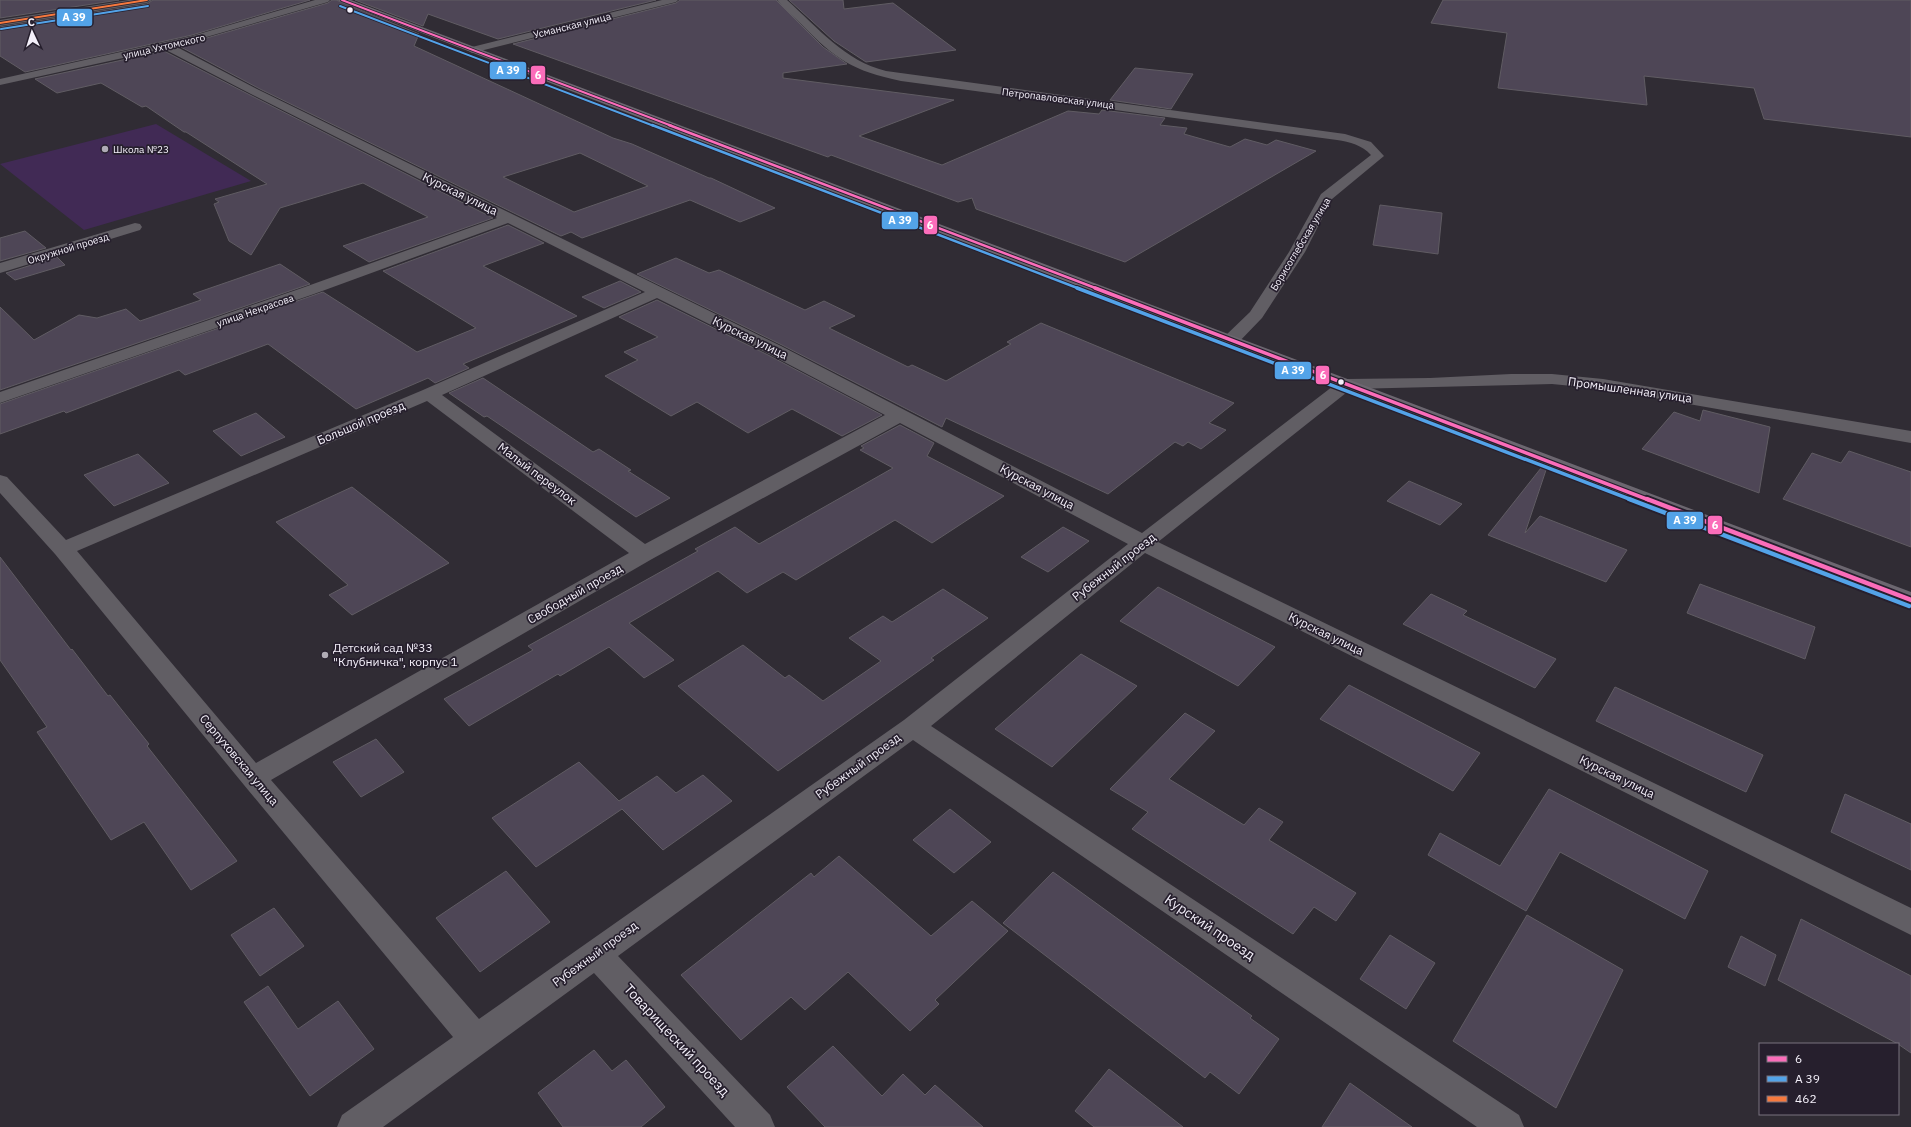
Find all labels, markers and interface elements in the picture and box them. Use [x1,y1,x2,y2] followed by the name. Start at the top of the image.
[345,5,355,15] unlabelled marker
[56,8,93,27] line badge: А 39
[532,9,613,41] street label: Усманская улица
[62,10,86,24] text: А 39
[12,12,52,52] north arrow
[27,15,35,29] text: С
[122,31,207,62] street label: улица Ухтомского
[489,61,527,80] line badge: А 39
[496,63,520,77] text: А 39
[530,65,546,85] line badge: 6
[535,68,542,82] text: 6
[1001,85,1115,112] street label: Петропавловская улица
[113,143,169,156] place label: Школа №23
[100,144,110,154] marker: Школа №23
[420,169,501,219] street label: Курская улица
[1267,195,1334,293] street label: Борисоглебская улица
[881,211,919,230] line badge: А 39
[888,213,912,227] text: А 39
[923,215,938,235] line badge: 6
[927,218,934,232] text: 6
[26,230,110,267] street label: Окружной проезд
[215,291,296,330] street label: улица Некрасова
[710,313,791,363] street label: Курская улица
[1274,361,1312,380] line badge: А 39
[1281,363,1305,377] text: А 39
[1315,365,1330,385] line badge: 6
[1320,368,1327,382] text: 6
[1567,373,1694,406] street label: Промышленная улица
[1336,377,1346,387] unlabelled marker
[315,397,407,448] street label: Большой проезд
[495,439,580,508] street label: Малый переулок
[998,461,1077,513] street label: Курская улица
[1666,511,1704,530] line badge: А 39
[1673,513,1697,527] text: А 39
[1707,515,1723,535] line badge: 6
[1712,518,1719,532] text: 6
[1069,529,1158,604] street label: Рубежный проезд
[524,560,625,627] street label: Свободный проезд
[1286,609,1367,659] street label: Курская улица
[333,640,458,669] place label: Детский сад №33 "Клубничка", корпус 1
[320,650,330,660] marker: Детский сад №33 "Клубничка", корпус 1
[197,711,282,809] street label: Серпуховская улица
[812,730,903,802] street label: Рубежный проезд
[1577,752,1658,802] street label: Курская улица
[1161,890,1259,964] street label: Курский проезд
[549,918,640,990] street label: Рубежный проезд
[620,980,734,1100] street label: Товарищеский проезд
[1759,1043,1899,1115] legend
[1795,1051,1802,1066] text: 6
[1795,1071,1820,1086] text: А 39
[1795,1091,1817,1106] text: 462

